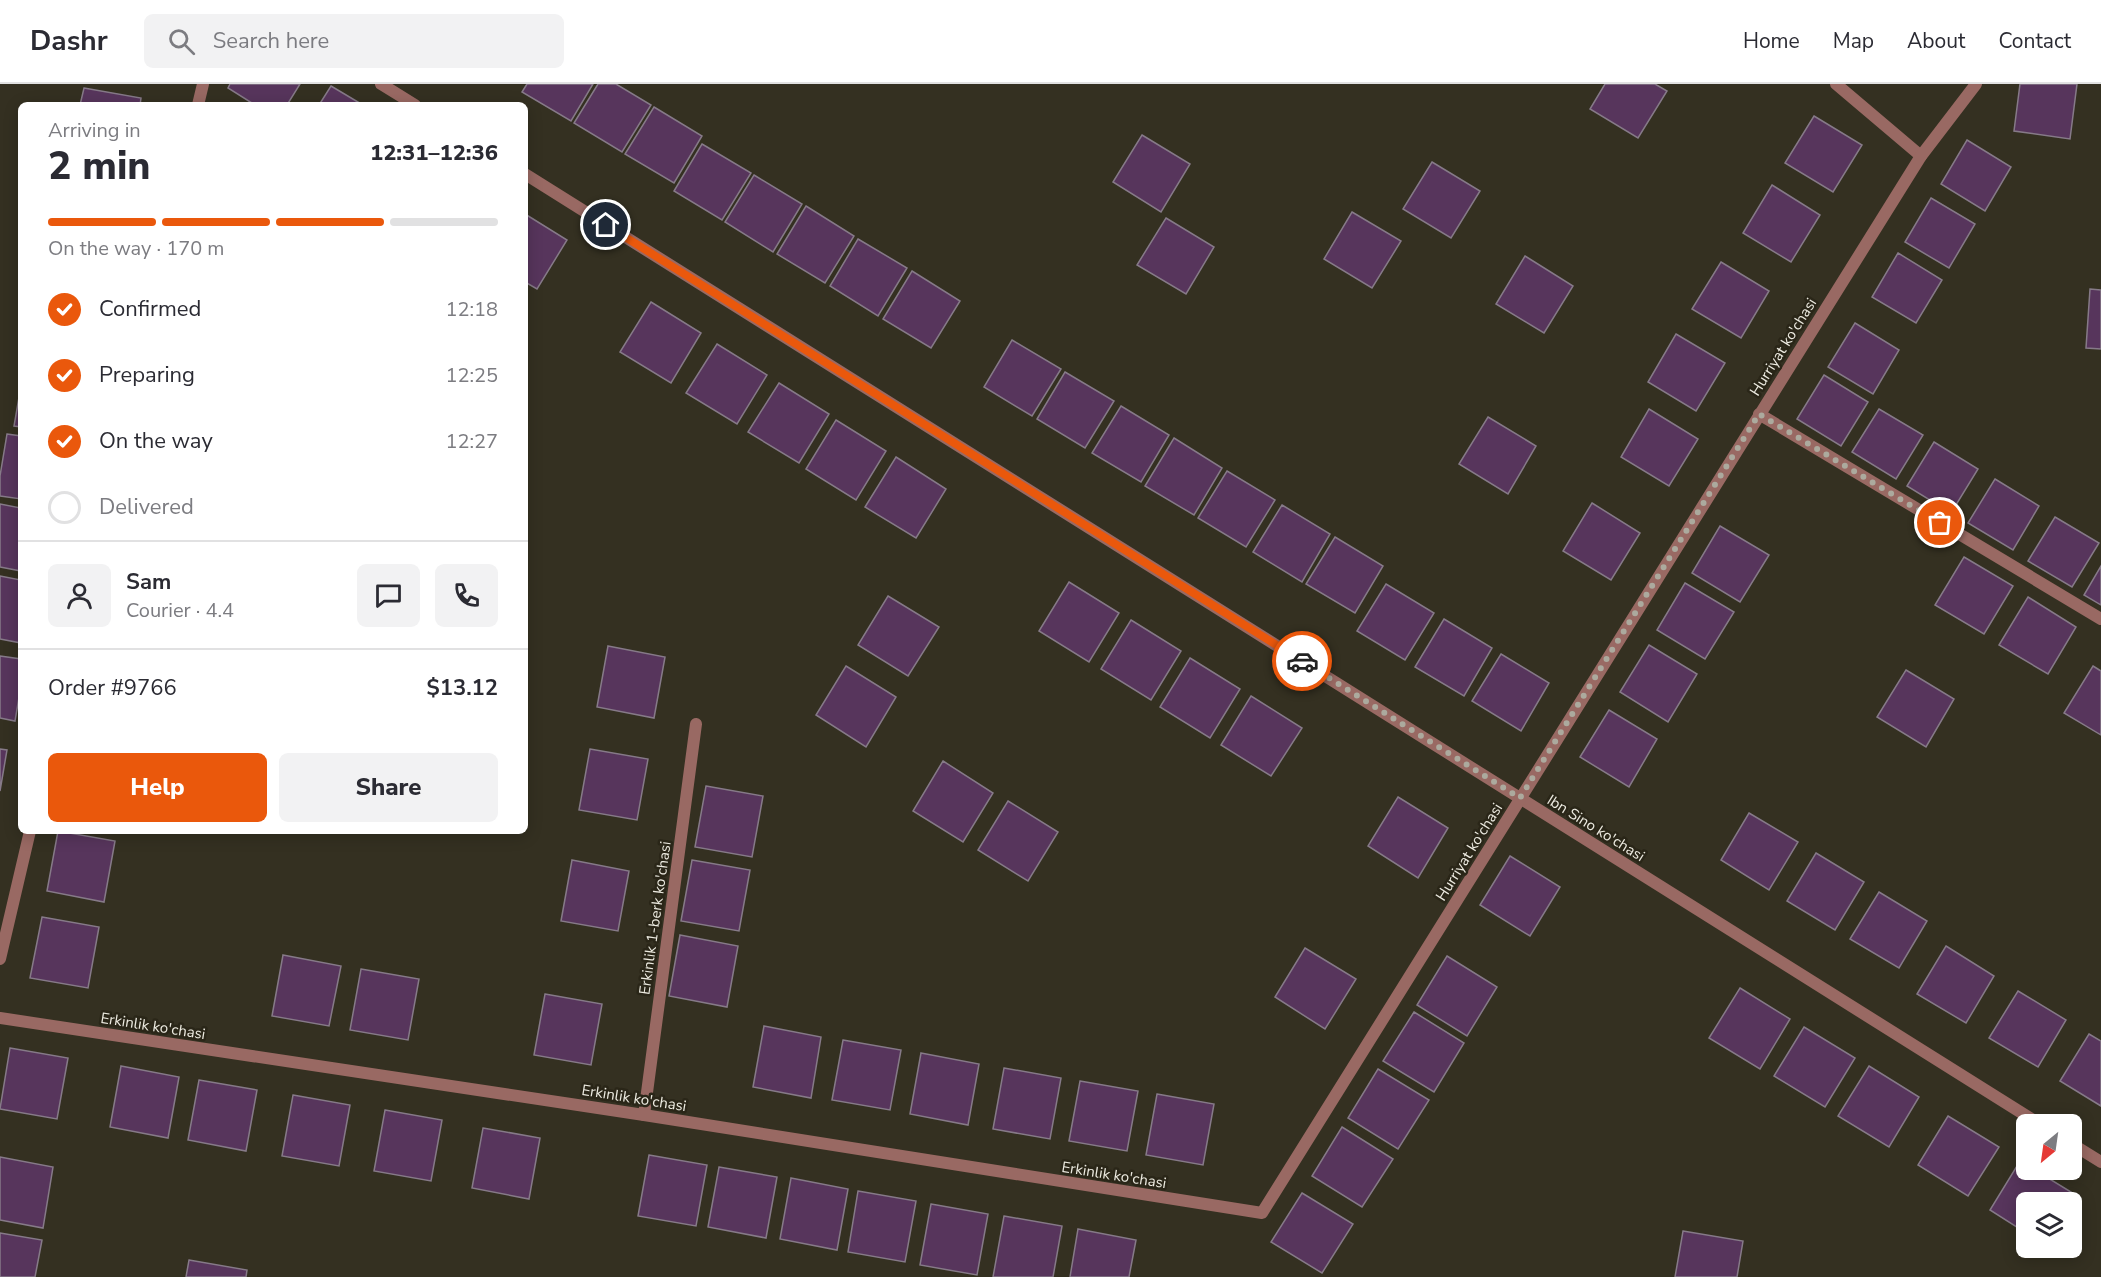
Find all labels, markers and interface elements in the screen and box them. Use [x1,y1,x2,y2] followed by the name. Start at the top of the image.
[144,14,564,68] search box
[30,22,108,60] text: Dashr
[165,25,198,58] icon: search
[213,26,329,56] text: Search here
[1743,27,1800,55] text: Home
[1833,27,1874,55] text: Map
[1907,27,1965,55] text: About
[1998,27,2071,55] text: Contact
[48,117,141,144] text: Arriving in
[370,138,498,168] text: 12:31–12:36
[48,140,151,193] text: 2 min
[580,199,631,250] pin
[589,208,622,241] icon: home
[48,235,224,262] text: On the way · 170 m
[48,293,81,326] icon: check
[99,294,201,324] text: Confirmed
[1745,294,1821,400] street label: Hurriyat ko'chasi
[445,296,498,323] text: 12:18
[48,359,81,392] icon: check
[99,360,195,390] text: Preparing
[445,362,498,389] text: 12:25
[48,425,81,458] icon: check
[99,426,213,456] text: On the way
[445,428,498,455] text: 12:27
[99,492,194,522] text: Delivered
[1914,497,1965,548] pin
[1923,506,1956,539] icon: bag
[48,564,111,627] button: person
[357,564,420,627] button: chat
[435,564,498,627] button: phone
[126,567,171,597] text: Sam
[126,597,234,624] text: Courier · 4.4
[1272,631,1332,691] courier
[1286,645,1319,678] icon: car
[48,673,177,703] text: Order #9766
[427,673,498,703] text: $13.12
[48,753,267,822] button: Help
[279,753,498,822] button: Share
[1543,790,1649,866] street label: Ibn Sino ko'chasi
[1431,799,1507,905] street label: Hurriyat ko'chasi
[634,840,676,996] street label: Erkinlik 1-berk ko'chasi
[99,1008,207,1044] street label: Erkinlik ko'chasi
[580,1080,688,1116] street label: Erkinlik ko'chasi
[2016,1114,2082,1180] north arrow
[2016,1114,2082,1258] map controls
[1060,1157,1168,1193] street label: Erkinlik ko'chasi
[2016,1192,2082,1258] button: layers

